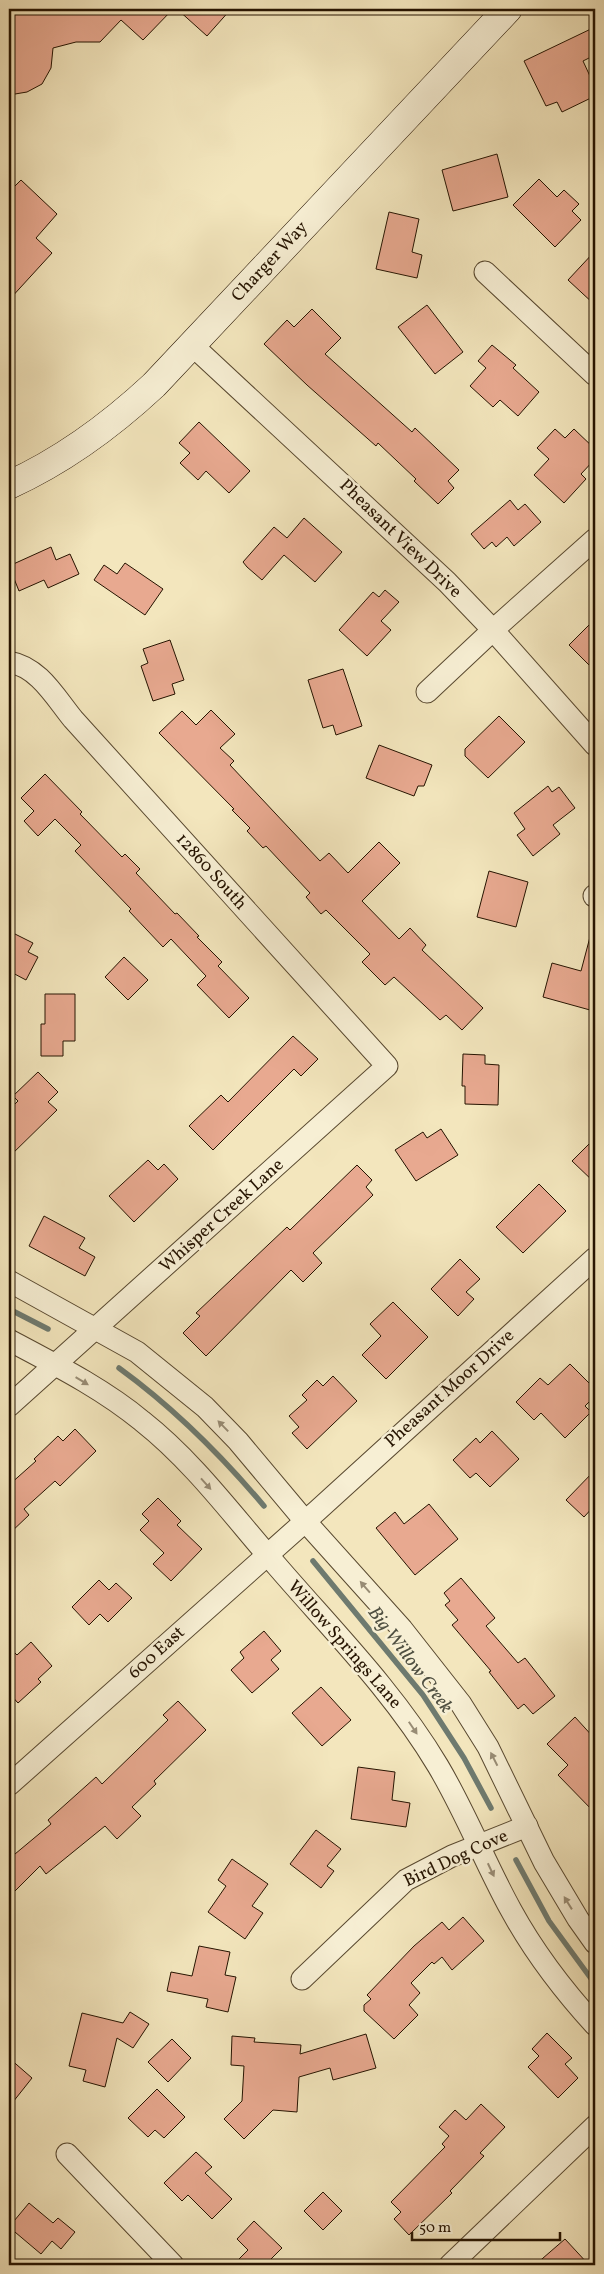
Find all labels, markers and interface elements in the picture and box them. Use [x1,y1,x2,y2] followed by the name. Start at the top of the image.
[226,216,314,308] street label: Charger Way
[333,474,467,604] street label: Pheasant View Drive
[170,828,253,916] street label: 12860 South
[154,1153,290,1279] street label: Whisper Creek Lane
[380,1324,520,1454] street label: Pheasant Moor Drive
[75,1376,88,1385] one-way arrow
[217,1420,229,1432] one-way arrow
[200,1478,212,1490] one-way arrow
[281,1575,407,1715] street label: Willow Springs Lane
[360,1581,371,1594] one-way arrow
[361,1601,459,1719] water label: Big Willow Creek
[123,1621,191,1685] street label: 600 East
[408,1721,418,1734] one-way arrow
[490,1751,498,1766] one-way arrow
[400,1824,512,1894] street label: Bird Dog Cove
[488,1863,496,1877] one-way arrow
[563,1897,572,1910] one-way arrow
[412,2209,559,2241] scale bar
[419,2218,451,2239] text: 50 m

